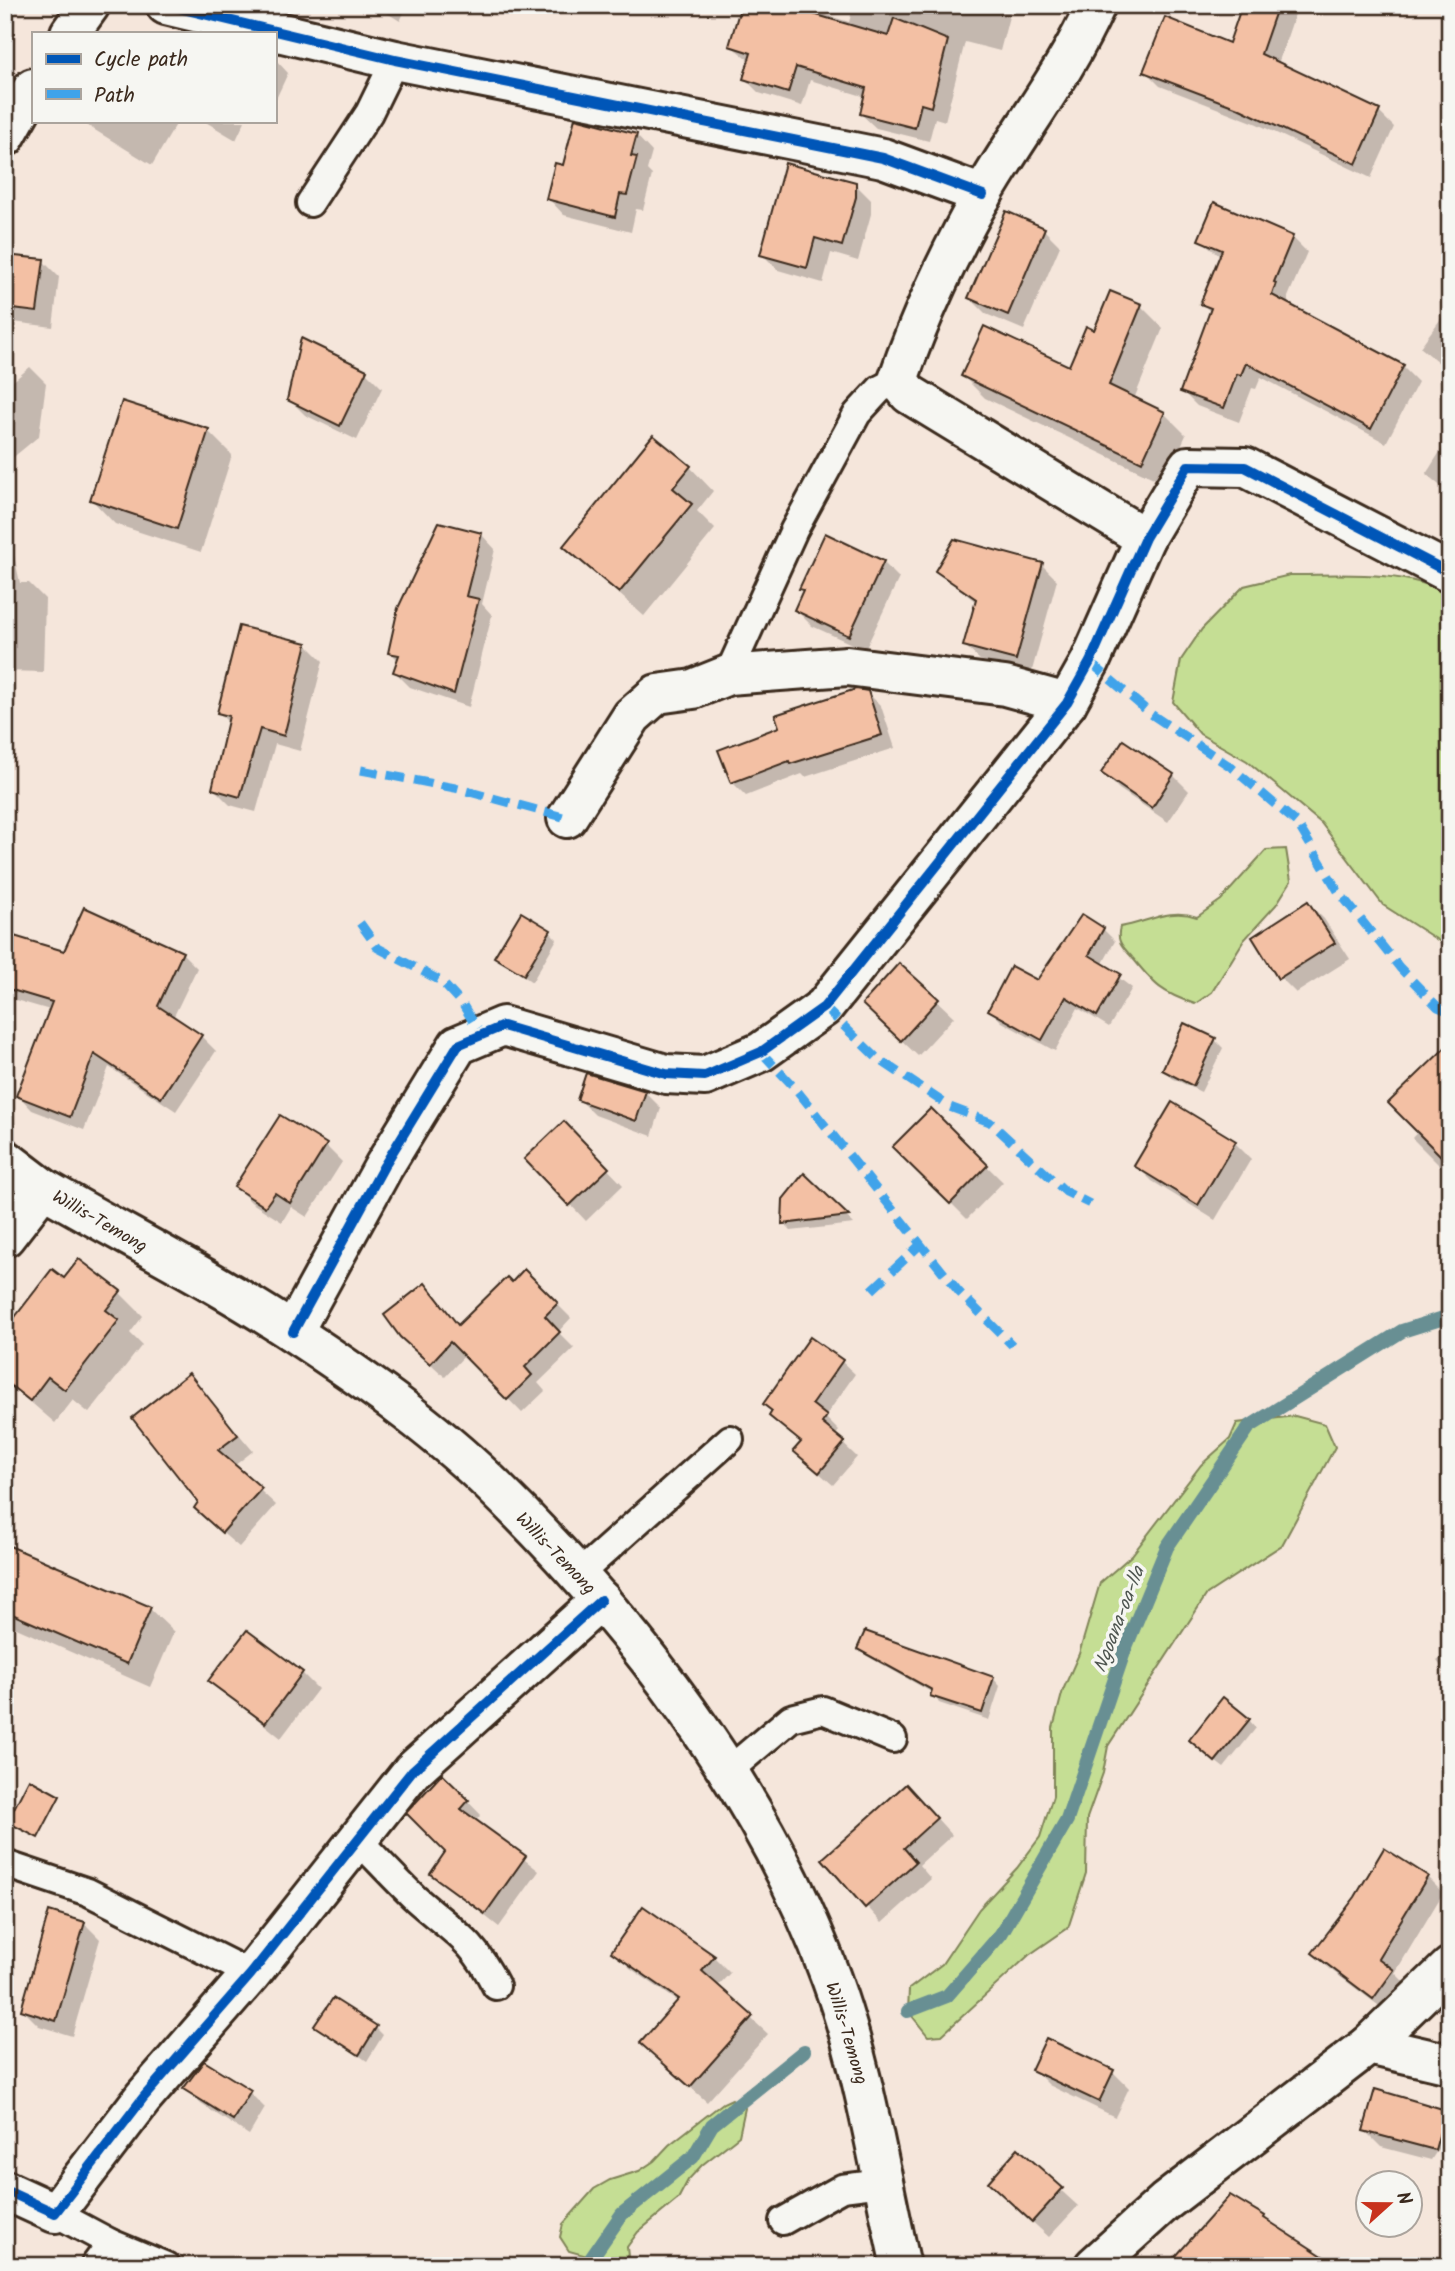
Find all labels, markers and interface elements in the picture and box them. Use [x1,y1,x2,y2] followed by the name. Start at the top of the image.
[32,32,276,122] legend
[94,44,188,77] text: Cycle path
[94,80,135,113] text: Path
[46,1183,152,1261] street label: Willis-Temong
[508,1506,602,1602] street label: Willis-Temong
[1086,1561,1154,1677] water label: Ngoana-oa-lla
[816,1979,875,2088] street label: Willis-Temong
[1354,2170,1424,2240] north arrow
[1387,2188,1419,2210] text: N

